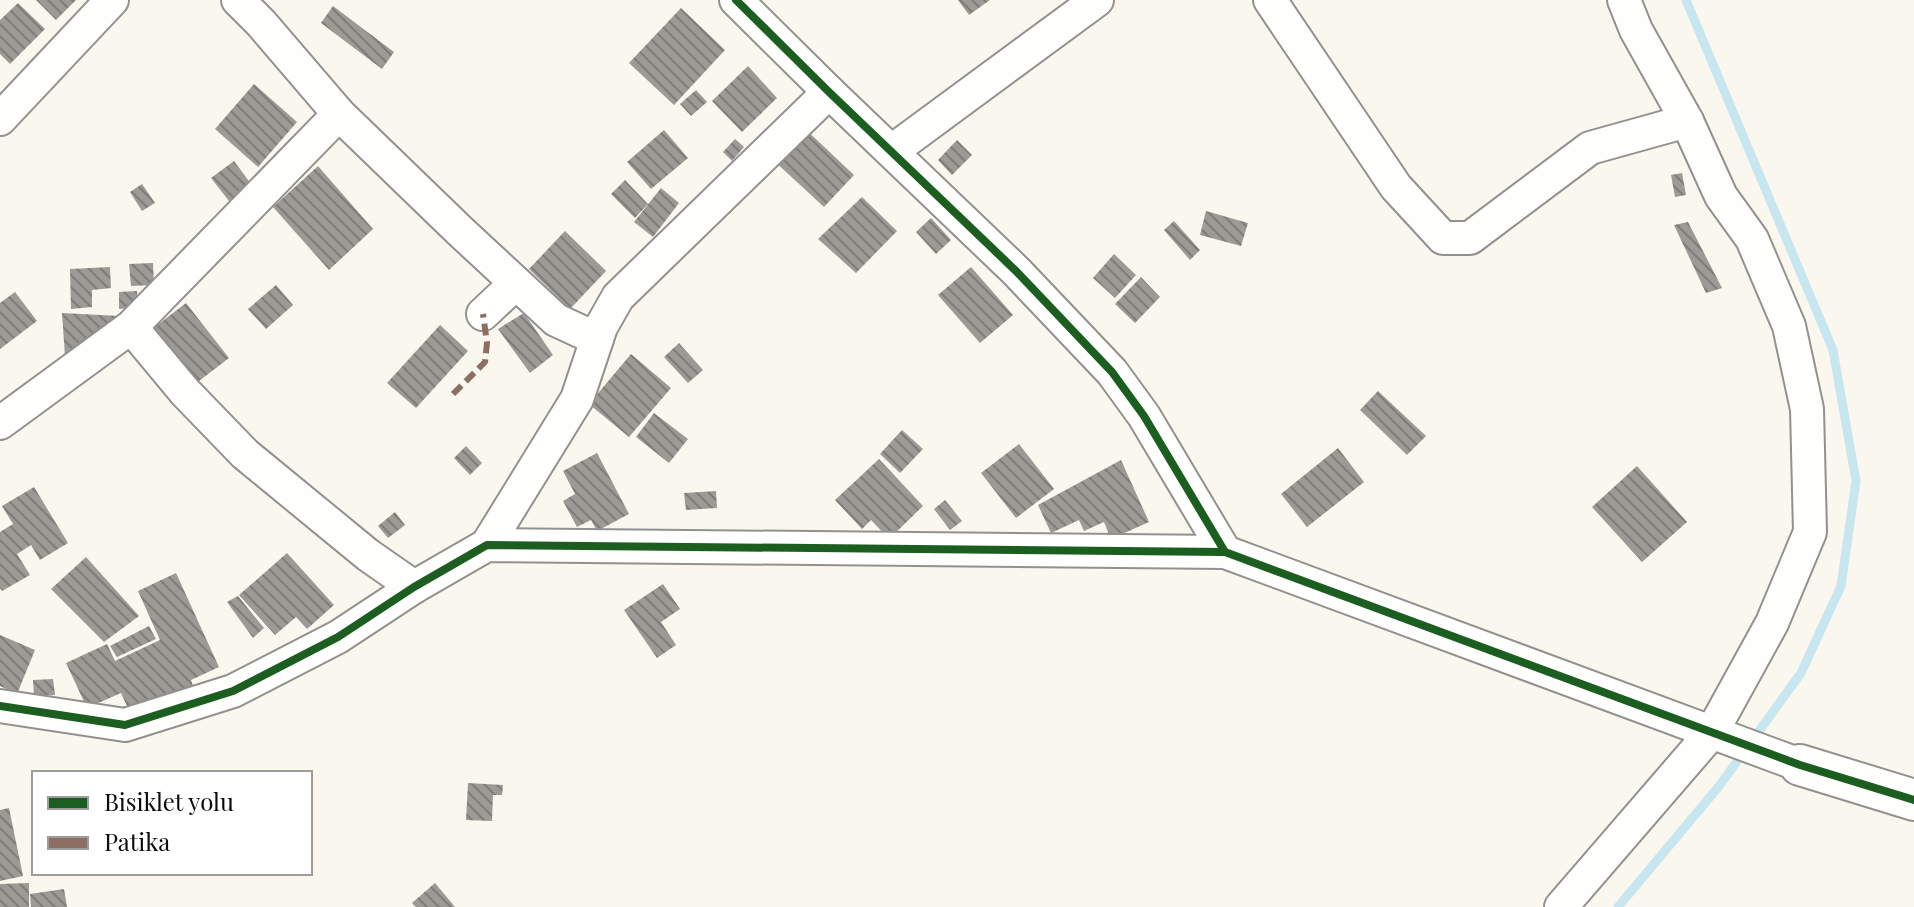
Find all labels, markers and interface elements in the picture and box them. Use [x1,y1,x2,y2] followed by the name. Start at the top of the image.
[32,771,312,875] legend
[104,785,234,817] text: Bisiklet yolu
[104,825,170,857] text: Patika

